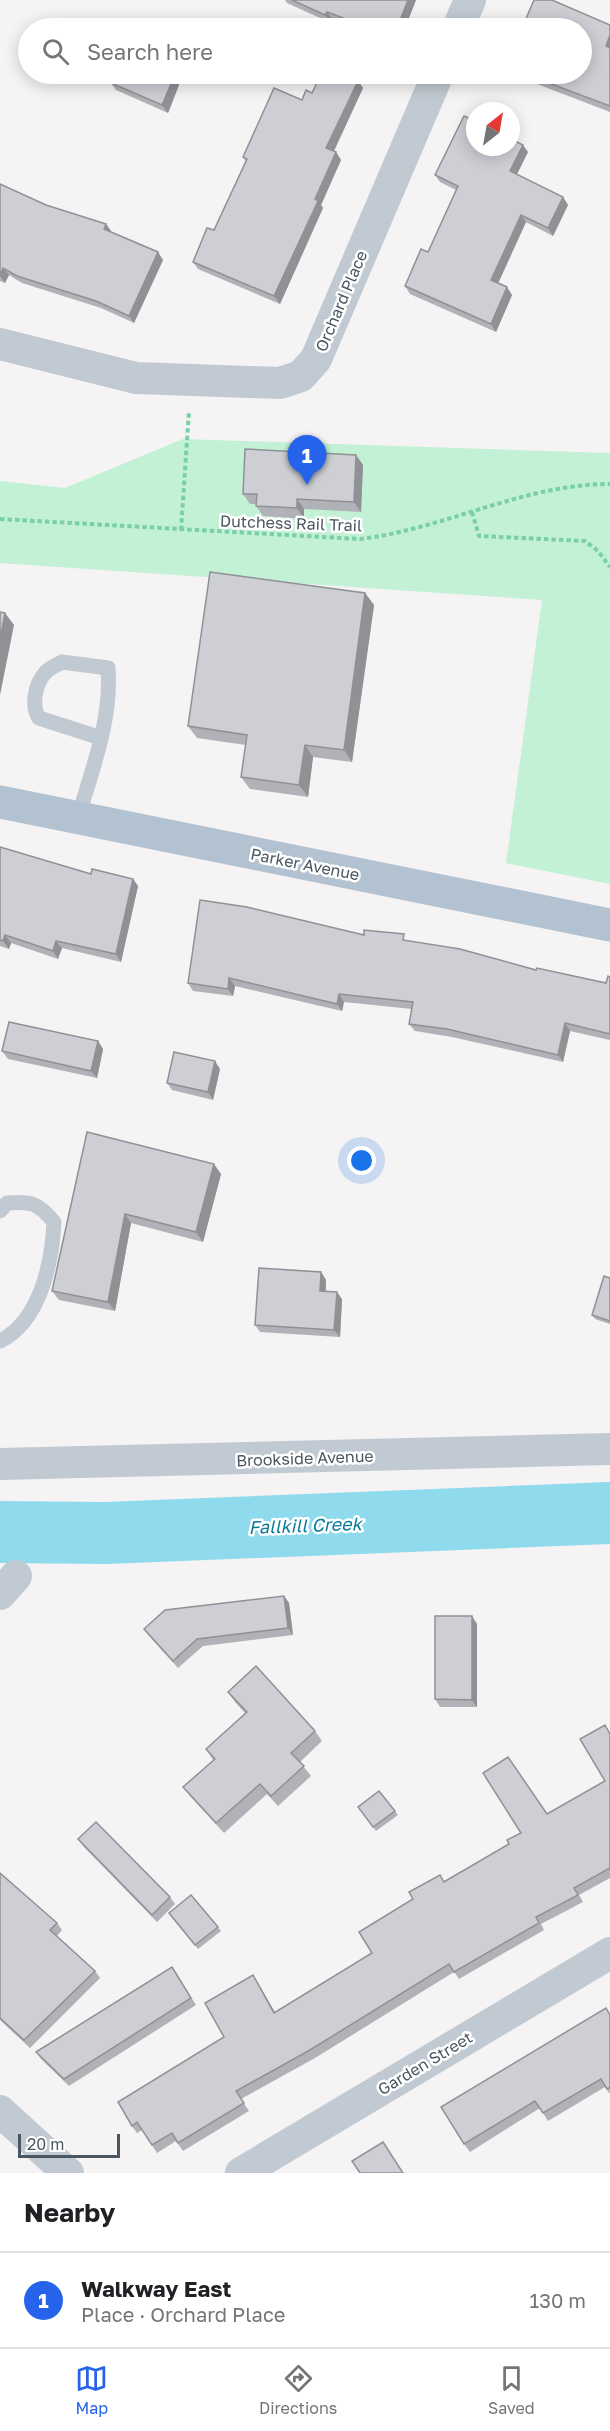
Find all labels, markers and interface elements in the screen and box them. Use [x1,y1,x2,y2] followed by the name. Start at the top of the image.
[18,18,592,84] search box
[39,35,72,68] icon: search
[87,38,213,65] text: Search here
[466,102,520,156] north arrow
[311,247,371,355] street label: Orchard Place
[288,436,326,485] pin: 1
[220,511,362,535] street label: Dutchess Rail Trail
[249,844,361,884] street label: Parker Avenue
[347,1146,376,1175] your location
[236,1446,374,1470] street label: Brookside Avenue
[248,1512,364,1538] water label: Fallkill Creek
[374,2027,476,2099] street label: Garden Street
[18,2131,120,2158] scale bar
[27,2134,64,2154] text: 20 m
[24,2197,115,2228] text: Nearby
[81,2275,231,2302] text: Walkway East
[38,2288,49,2312] text: 1
[530,2288,586,2312] text: 130 m
[81,2302,285,2326] text: Place · Orchard Place
[75,2362,108,2418] tab: Map
[259,2362,337,2418] tab: Directions
[488,2362,535,2418] tab: Saved

